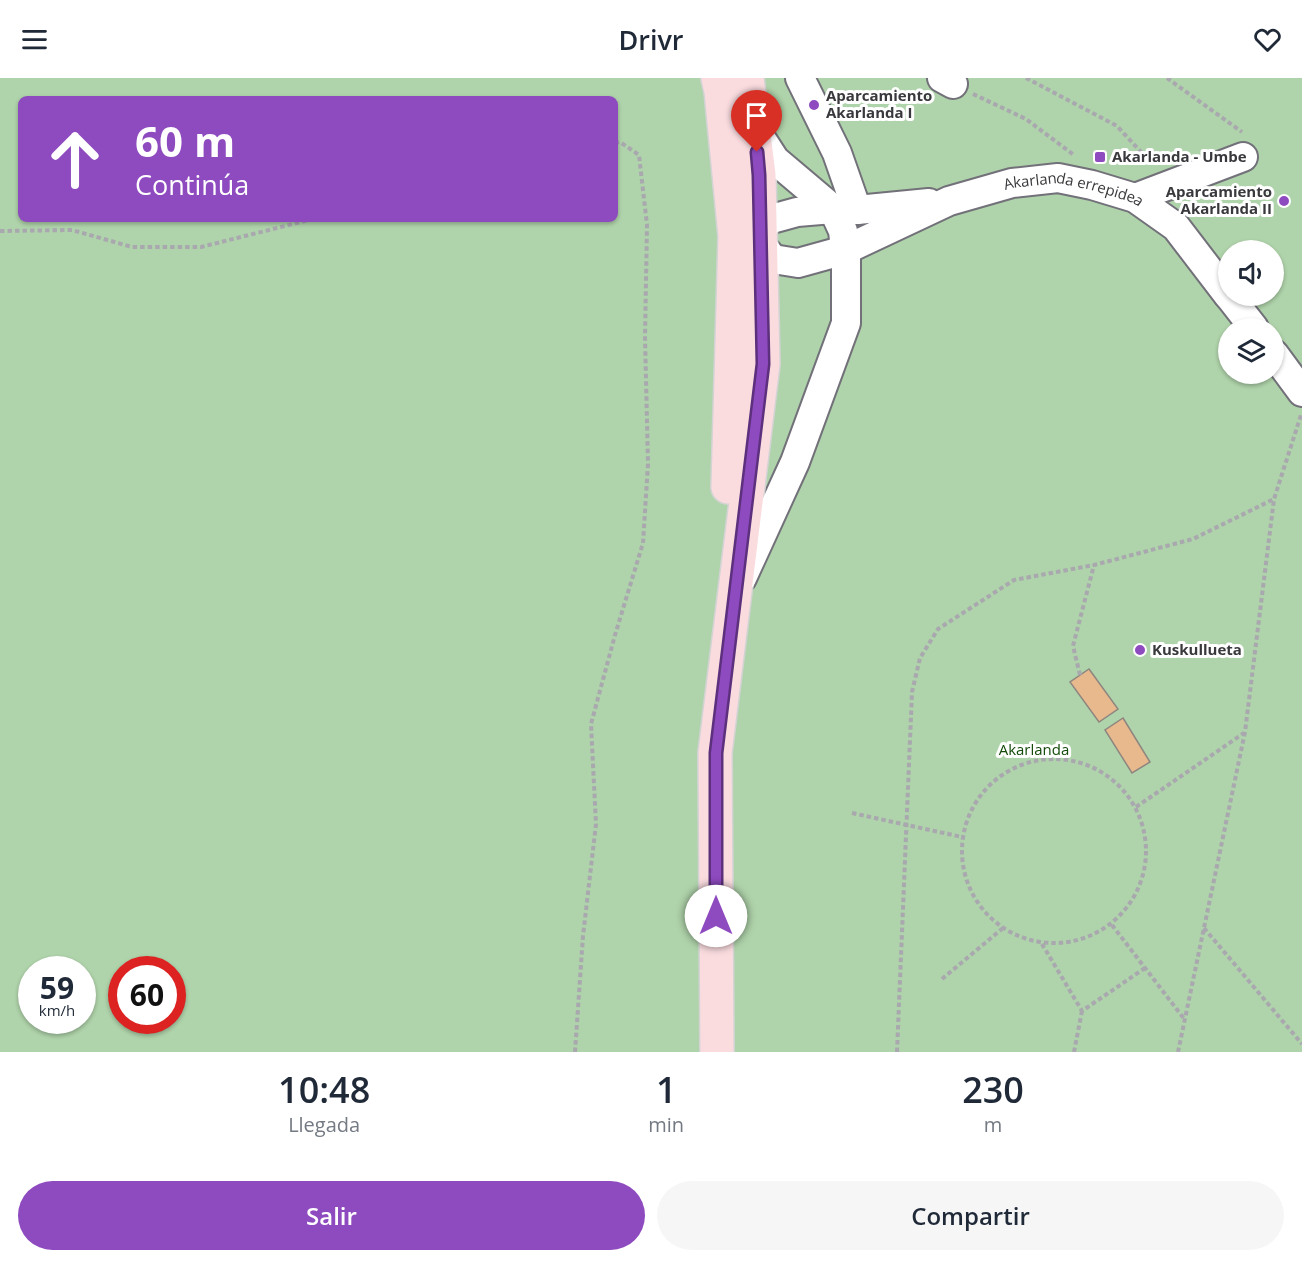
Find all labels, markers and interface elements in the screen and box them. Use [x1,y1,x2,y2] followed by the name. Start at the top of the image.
[618,21,684,58] text: Drivr
[18,23,51,56] icon: menu
[1251,23,1284,56] icon: heart
[826,85,932,122] place label: Aparcamiento Akarlanda I
[731,90,782,152] pin
[807,98,821,112] marker: Aparcamiento Akarlanda I
[740,99,773,132] icon: arrive
[135,112,235,169] text: 60 m
[36,120,114,198] icon: ahead
[1112,146,1247,166] place label: Akarlanda - Umbe
[1093,150,1107,164] marker: Akarlanda - Umbe
[135,166,249,203] text: Continúa
[1001,167,1148,210] street label: Akarlanda errepidea
[1166,181,1272,218] place label: Aparcamiento Akarlanda II
[1277,194,1291,208] marker: Aparcamiento Akarlanda II
[1218,240,1284,384] map controls
[1218,240,1284,306] button: sound
[1218,318,1284,384] button: layers
[1152,639,1242,659] place label: Kuskullueta
[1133,643,1147,657] marker: Kuskullueta
[999,739,1069,759] park label: Akarlanda
[684,884,748,948] position arrow
[108,956,186,1034] speed limit sign: 60
[40,967,74,1008] text: 59
[39,1000,75,1020] text: km/h
[278,1065,370,1114] text: 10:48
[656,1065,677,1114] text: 1
[962,1065,1024,1114] text: 230
[288,1111,360,1138] text: Llegada
[648,1111,684,1138] text: min
[984,1111,1002,1138] text: m
[18,1181,645,1250] button: Salir
[657,1181,1284,1250] button: Compartir

